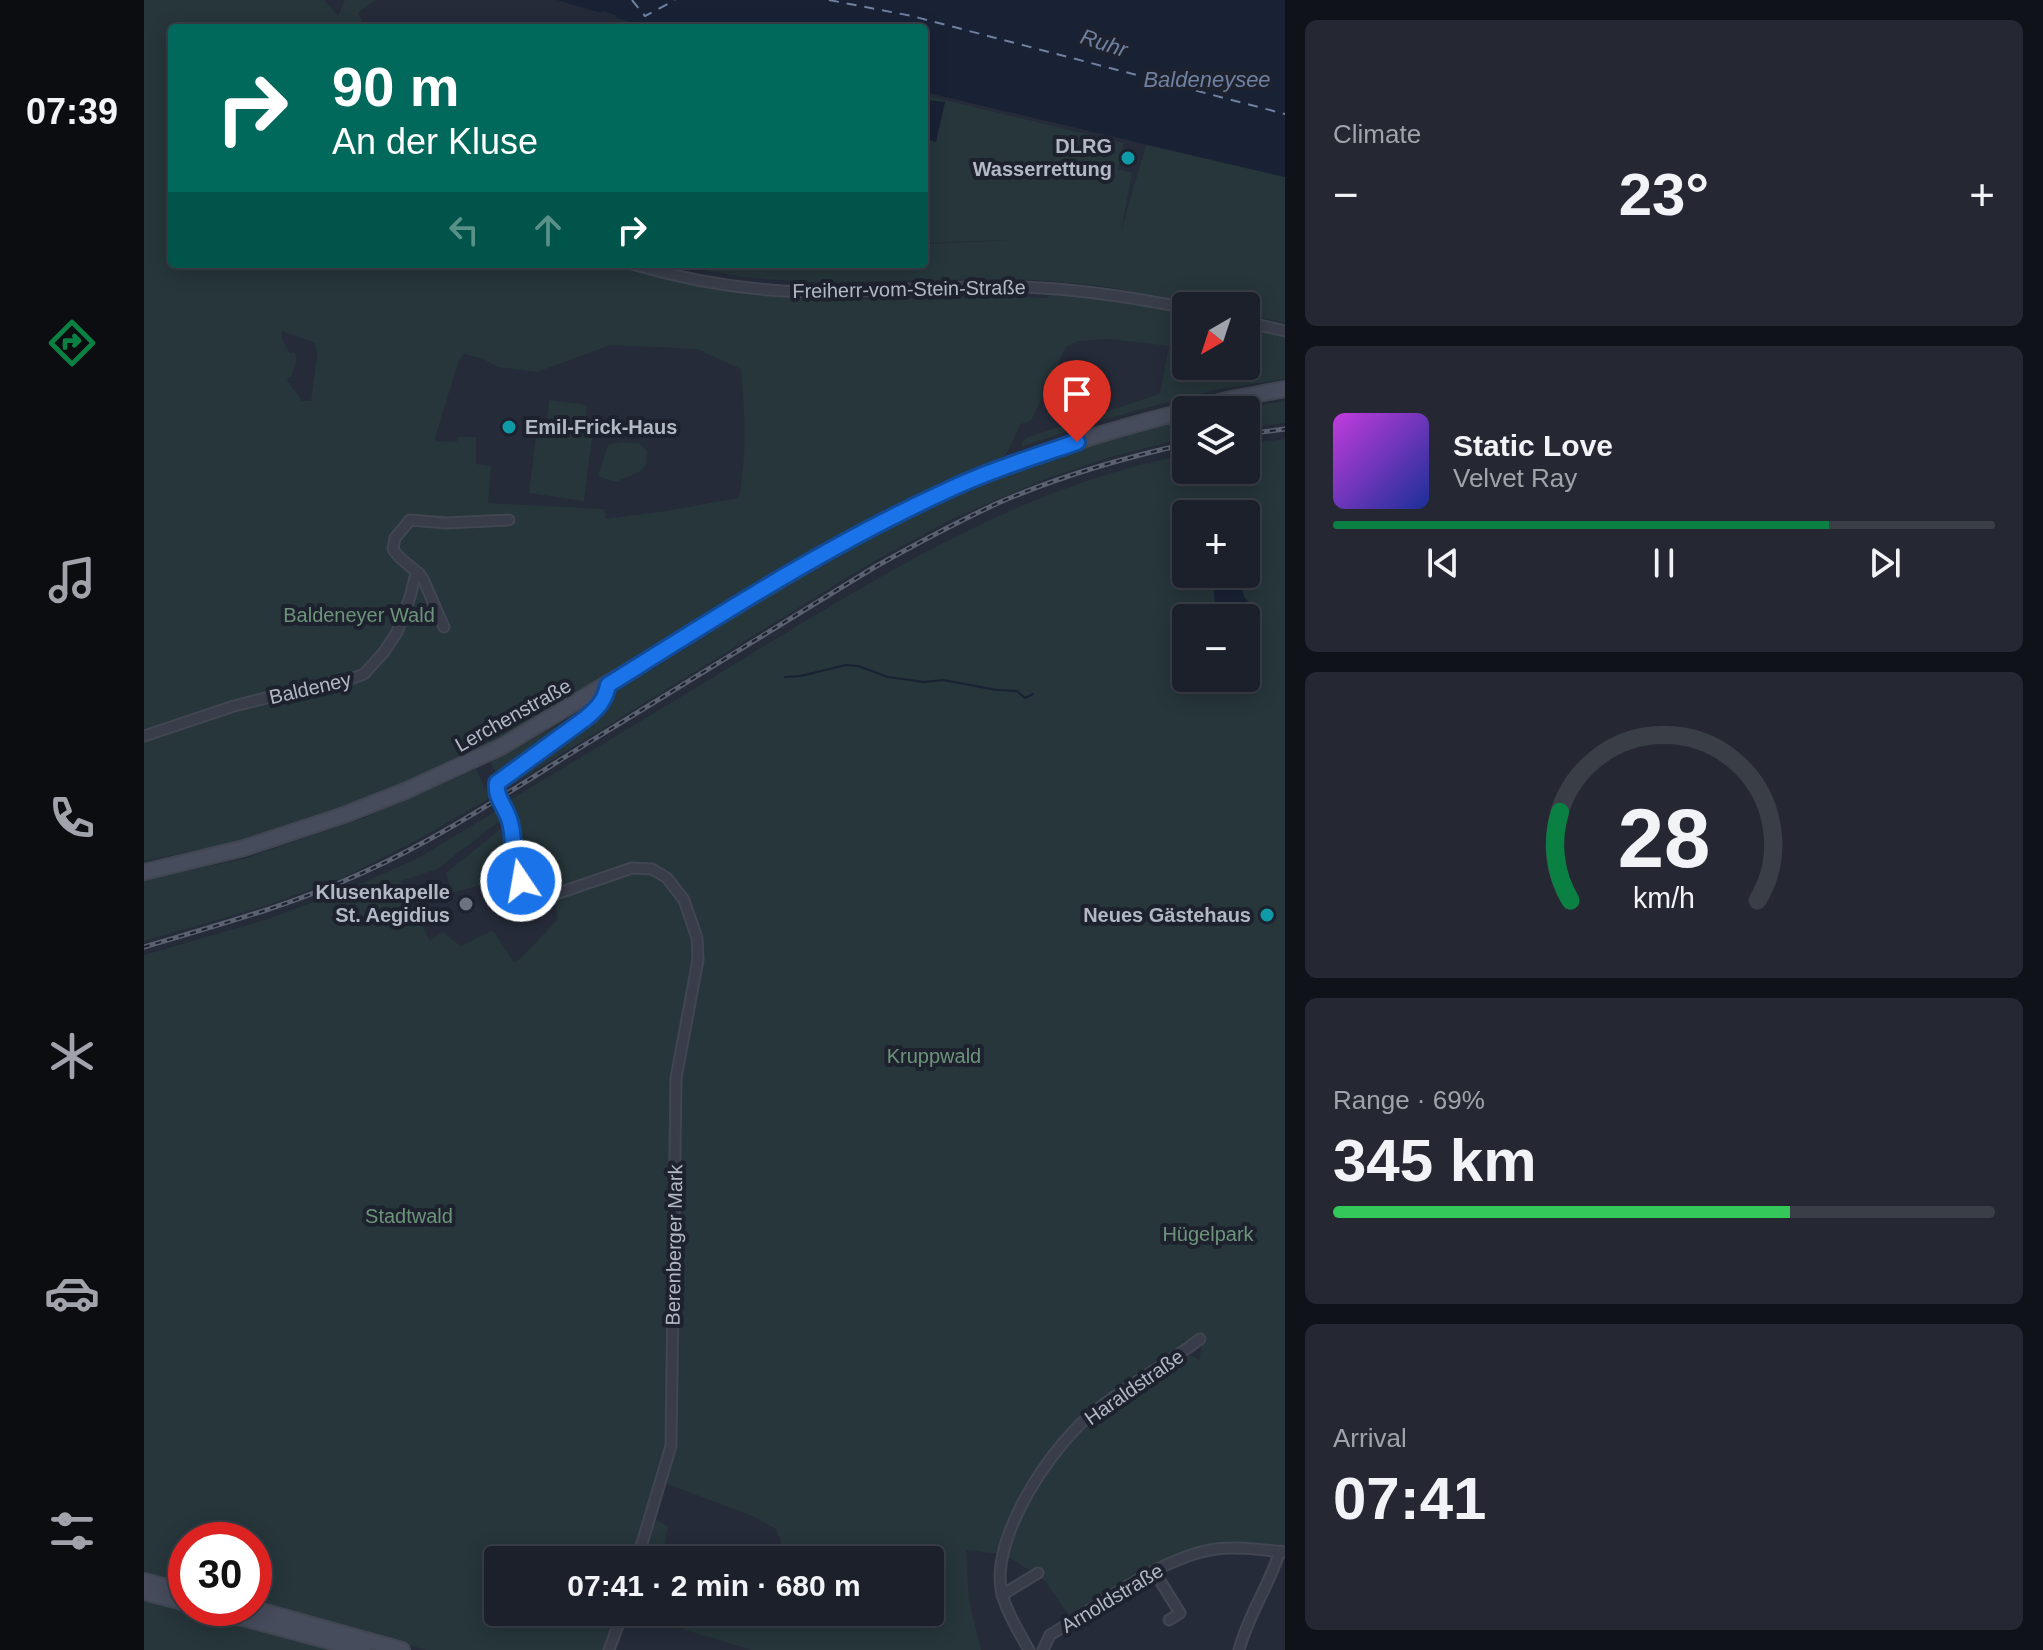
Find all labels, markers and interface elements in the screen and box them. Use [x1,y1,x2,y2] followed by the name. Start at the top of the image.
[1077,24,1132,63] water label: Ruhr
[332,55,460,118] text: 90 m
[200,56,304,160] icon: right
[1143,67,1271,92] water label: Baldeneysee
[26,91,118,132] text: 07:39
[1333,119,1421,149] text: Climate
[332,121,538,162] text: An der Kluse
[973,135,1112,180] place label: DLRG Wasserrettung
[1119,149,1137,167] marker: DLRG Wasserrettung
[1619,161,1709,228] text: 23°
[1333,170,1359,219] text: −
[1969,170,1995,219] text: +
[442,208,486,252] icon: left
[526,208,570,252] icon: ahead
[610,208,654,252] icon: right
[792,276,1026,302] street label: Freiherr-vom-Stein-Straße
[1172,292,1260,380] north arrow
[1172,292,1260,692] map controls
[44,315,100,371] icon: directions
[1043,360,1111,442] pin
[1055,372,1099,416] icon: arrive
[1172,396,1260,484] button: layers
[525,416,677,438] place label: Emil-Frick-Haus
[500,418,518,436] marker: Emil-Frick-Haus
[1453,429,1613,462] text: Static Love
[1453,463,1577,493] text: Velvet Ray
[1172,500,1260,588] button: +
[1421,541,1465,585] icon: previous
[1642,541,1686,585] icon: pause
[1863,541,1907,585] icon: next
[44,552,100,608] icon: music
[283,604,435,626] park label: Baldeneyer Wald
[1172,604,1260,692] button: −
[267,668,353,708] street label: Baldeney
[451,674,575,756] street label: Lerchenstraße
[44,790,100,846] icon: phone
[1618,792,1710,885] text: 28
[479,839,563,923] position arrow
[315,881,450,926] place label: Klusenkapelle St. Aegidius
[1633,882,1695,914] text: km/h
[457,895,475,913] marker: Klusenkapelle St. Aegidius
[1083,904,1251,926] place label: Neues Gästehaus
[1258,906,1276,924] marker: Neues Gästehaus
[44,1028,100,1084] icon: climate
[887,1045,981,1067] park label: Kruppwald
[1333,1085,1485,1115] text: Range · 69%
[1333,1127,1537,1194] text: 345 km
[662,1163,686,1326] street label: Berenberger Mark
[365,1205,453,1227] park label: Stadtwald
[1162,1223,1255,1245] park label: Hügelpark
[44,1265,100,1321] icon: car
[1080,1345,1188,1429] street label: Haraldstraße
[1333,1423,1407,1453] text: Arrival
[1333,1465,1486,1532] text: 07:41
[44,1503,100,1559] icon: filters
[168,1522,272,1626] speed limit sign: 30
[1057,1559,1167,1637] street label: Arnoldstraße
[567,1569,861,1602] text: 07:41 · 2 min · 680 m

